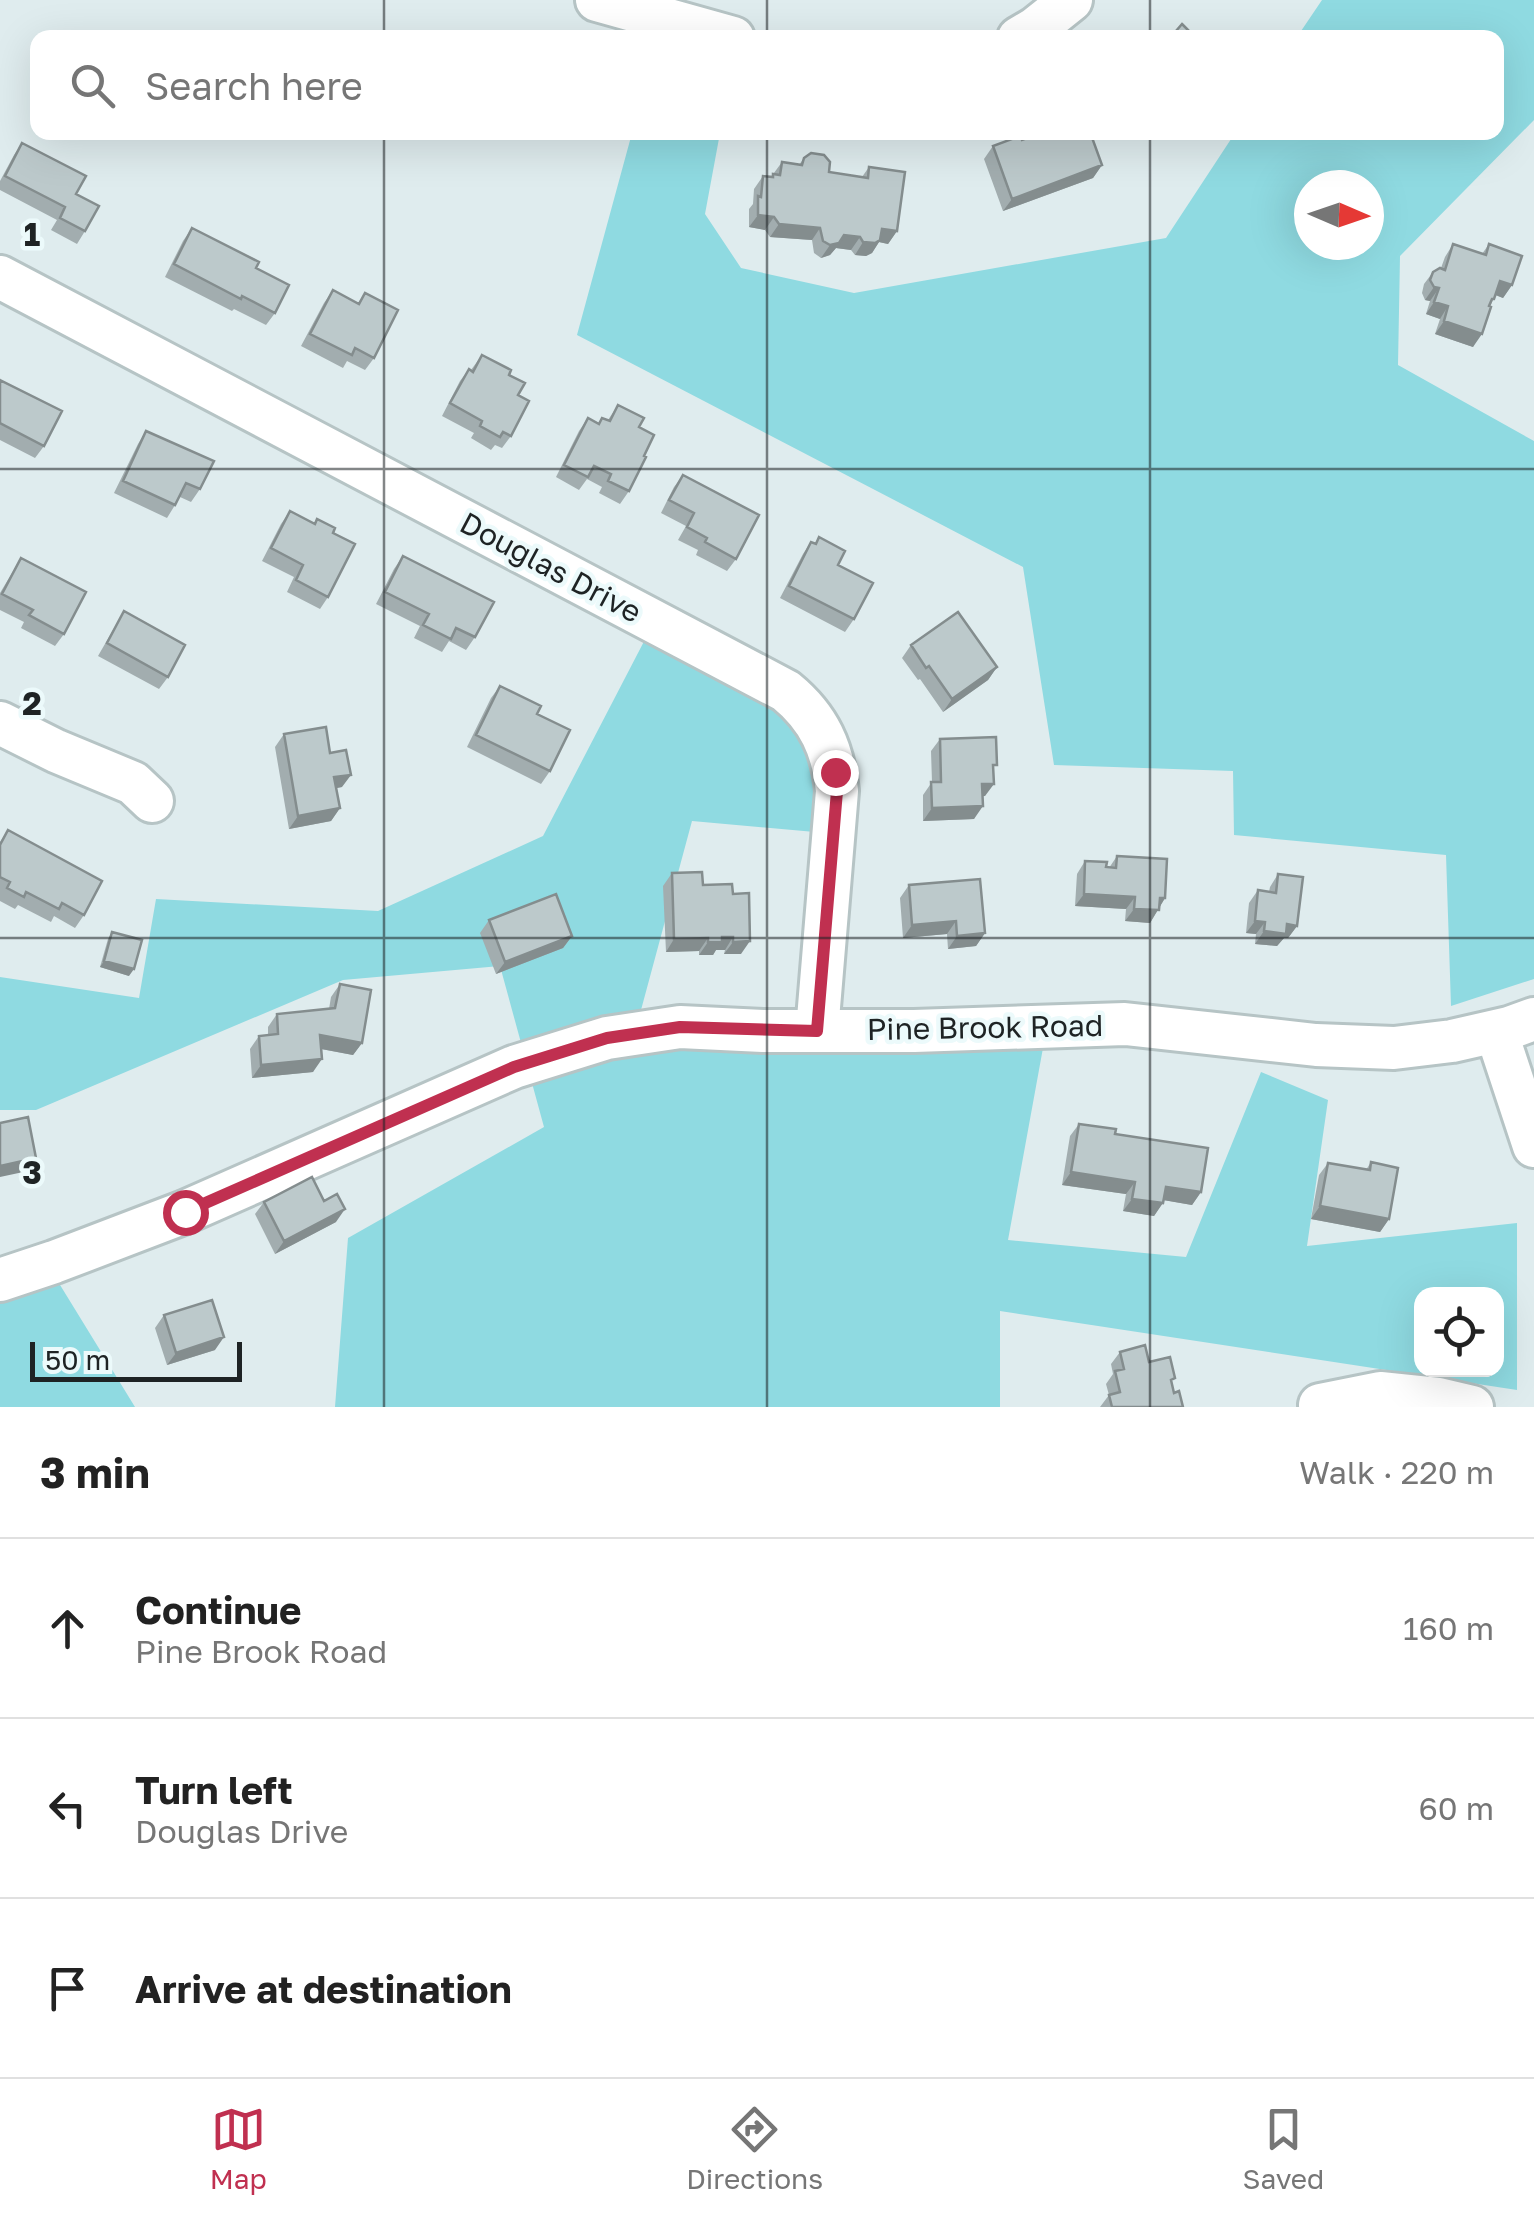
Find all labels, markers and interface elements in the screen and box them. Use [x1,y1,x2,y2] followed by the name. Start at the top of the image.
[30,30,1504,140] search box
[65,58,120,113] icon: search
[145,63,363,108] text: Search here
[1294,170,1384,260] north arrow
[24,215,40,253] text: 1
[454,504,648,630] street label: Douglas Drive
[22,684,42,722] text: 2
[813,750,859,796] route end
[866,1007,1104,1047] street label: Pine Brook Road
[22,1153,42,1191] text: 3
[163,1190,209,1236] route start
[1414,1287,1504,1377] map controls
[1414,1287,1504,1377] button: locate
[30,1337,242,1382] scale bar
[45,1343,110,1376] text: 50 m
[40,1447,150,1497] text: 3 min
[1299,1453,1494,1491] text: Walk · 220 m
[135,1587,301,1632] text: Continue
[40,1601,95,1656] icon: ahead
[1403,1609,1494,1647] text: 160 m
[135,1632,387,1670] text: Pine Brook Road
[135,1767,293,1812] text: Turn left
[40,1781,95,1836] icon: left
[1418,1789,1494,1827] text: 60 m
[135,1812,348,1850] text: Douglas Drive
[40,1961,95,2016] icon: arrive
[135,1966,512,2011] text: Arrive at destination
[210,2102,267,2195] tab: Map
[686,2102,823,2195] tab: Directions
[1242,2102,1324,2195] tab: Saved

